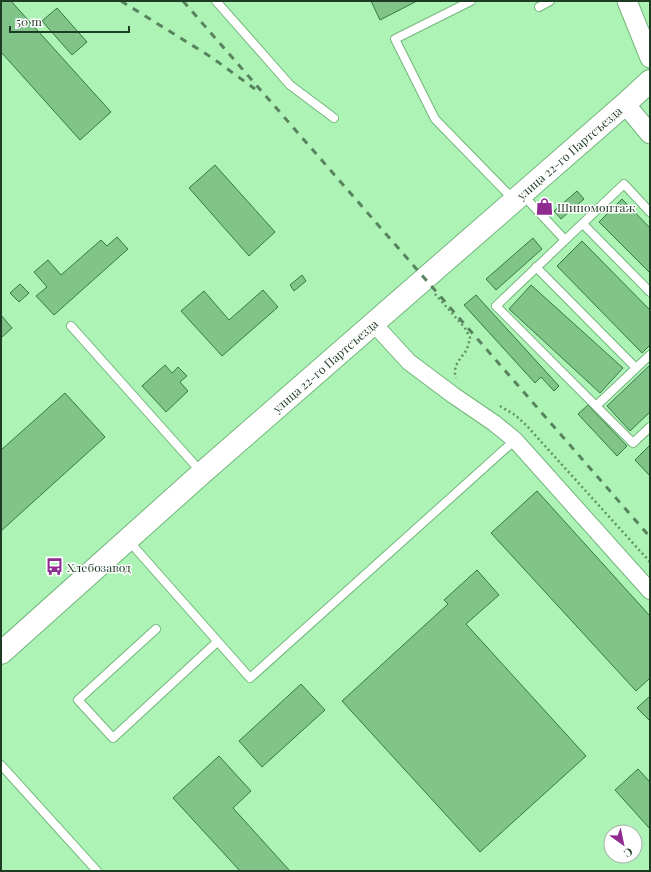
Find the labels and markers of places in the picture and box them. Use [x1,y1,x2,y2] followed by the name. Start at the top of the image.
[534,197,554,217] shop icon: Шиномонтаж
[557,199,636,215] place label: Шиномонтаж
[44,557,64,577] bus stop icon: Хлебозавод
[67,559,132,575] place label: Хлебозавод

